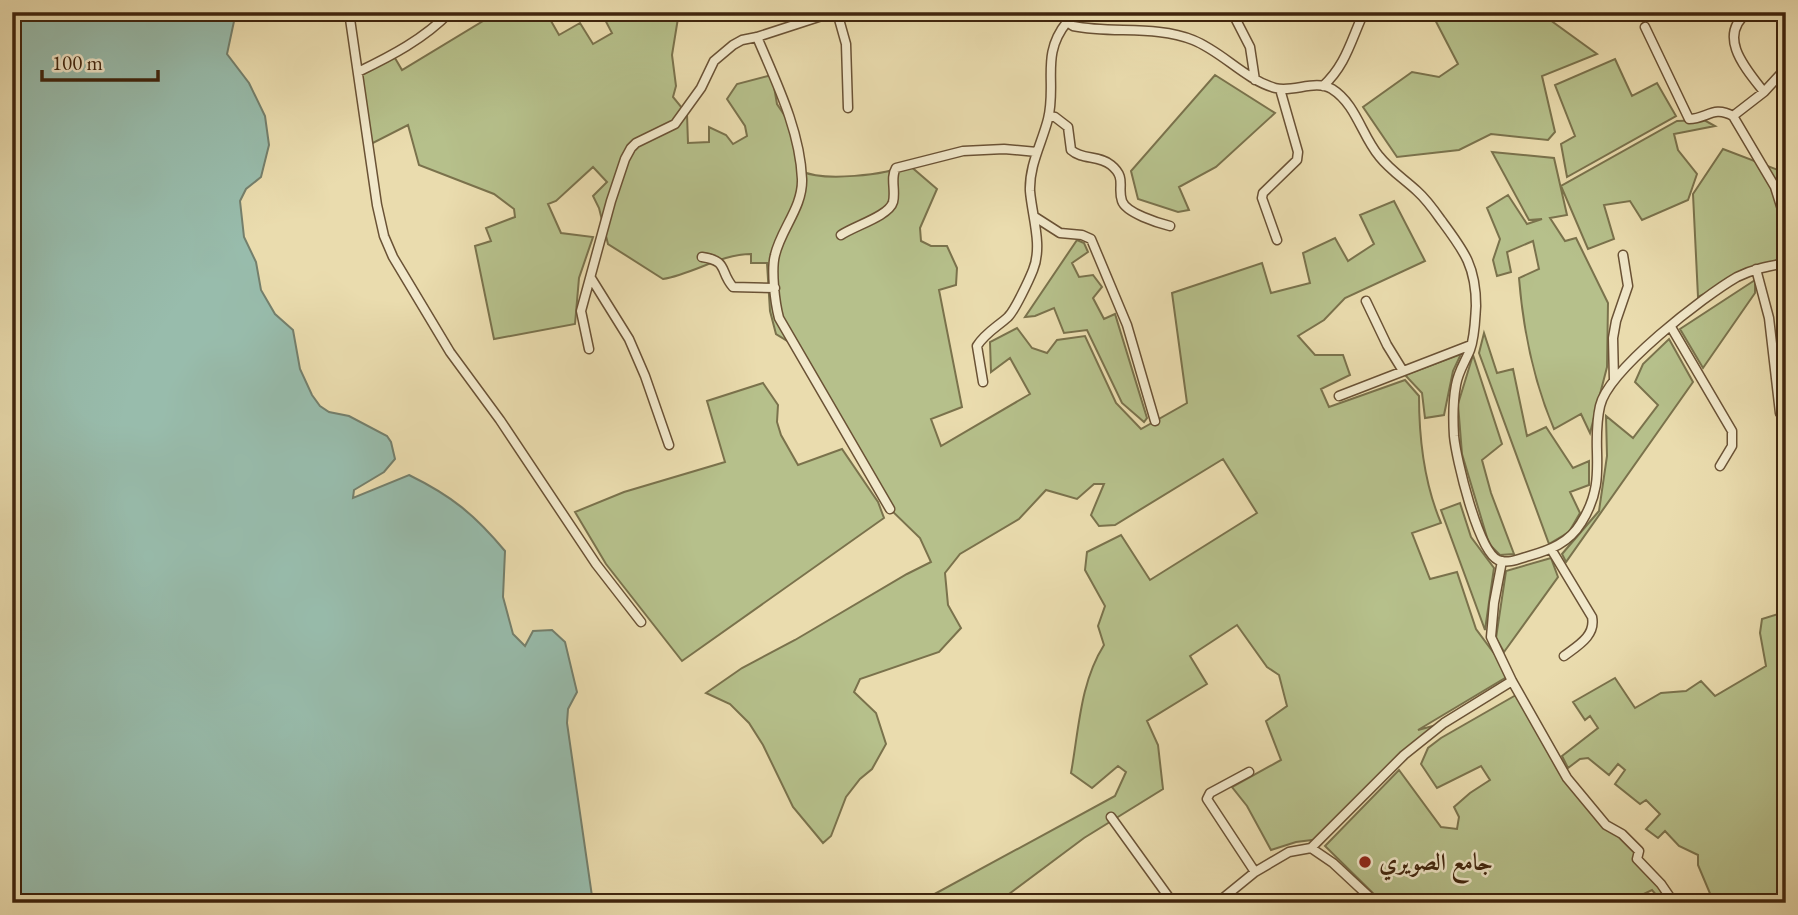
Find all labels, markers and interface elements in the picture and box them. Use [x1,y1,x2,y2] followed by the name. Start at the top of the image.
[42,38,158,82] scale bar
[52,49,103,76] text: 100 m
[1379,846,1493,884] place label: جامع الصويري
[1357,854,1373,870] marker: جامع الصويري

